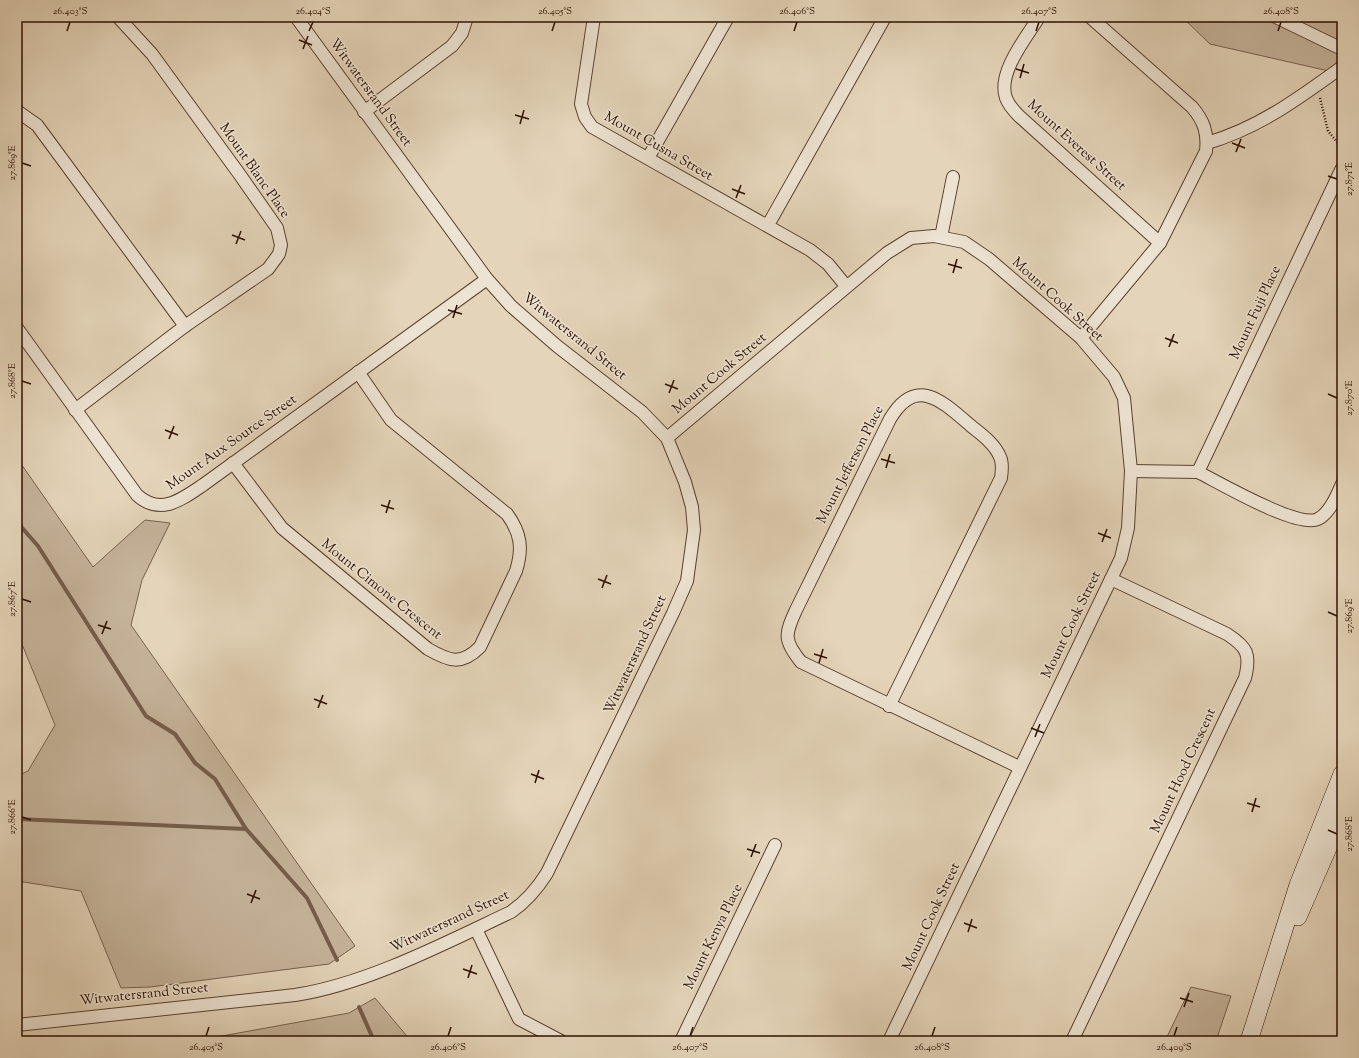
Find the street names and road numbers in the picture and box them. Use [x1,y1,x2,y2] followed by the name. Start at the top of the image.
[324,35,416,151] street label: Witwatersrand Street
[1022,96,1130,196] street label: Mount Everest Street
[600,108,716,186] street label: Mount Cusna Street
[214,119,294,223] street label: Mount Blanc Place
[1007,253,1107,347] street label: Mount Cook Street
[1225,263,1287,363] street label: Mount Fuji Place
[518,289,631,386] street label: Witwatersrand Street
[669,329,771,419] street label: Mount Cook Street
[163,390,301,496] street label: Mount Aux Source Street
[813,402,889,528] street label: Mount Jefferson Place
[316,535,446,645] street label: Mount Cimone Crescent
[1037,568,1107,682] street label: Mount Cook Street
[600,592,672,718] street label: Witwatersrand Street
[1146,705,1222,837] street label: Mount Hood Crescent
[898,859,966,974] street label: Mount Cook Street
[680,881,748,993] street label: Mount Kenya Place
[387,886,513,958] street label: Witwatersrand Street
[79,978,209,1012] street label: Witwatersrand Street

